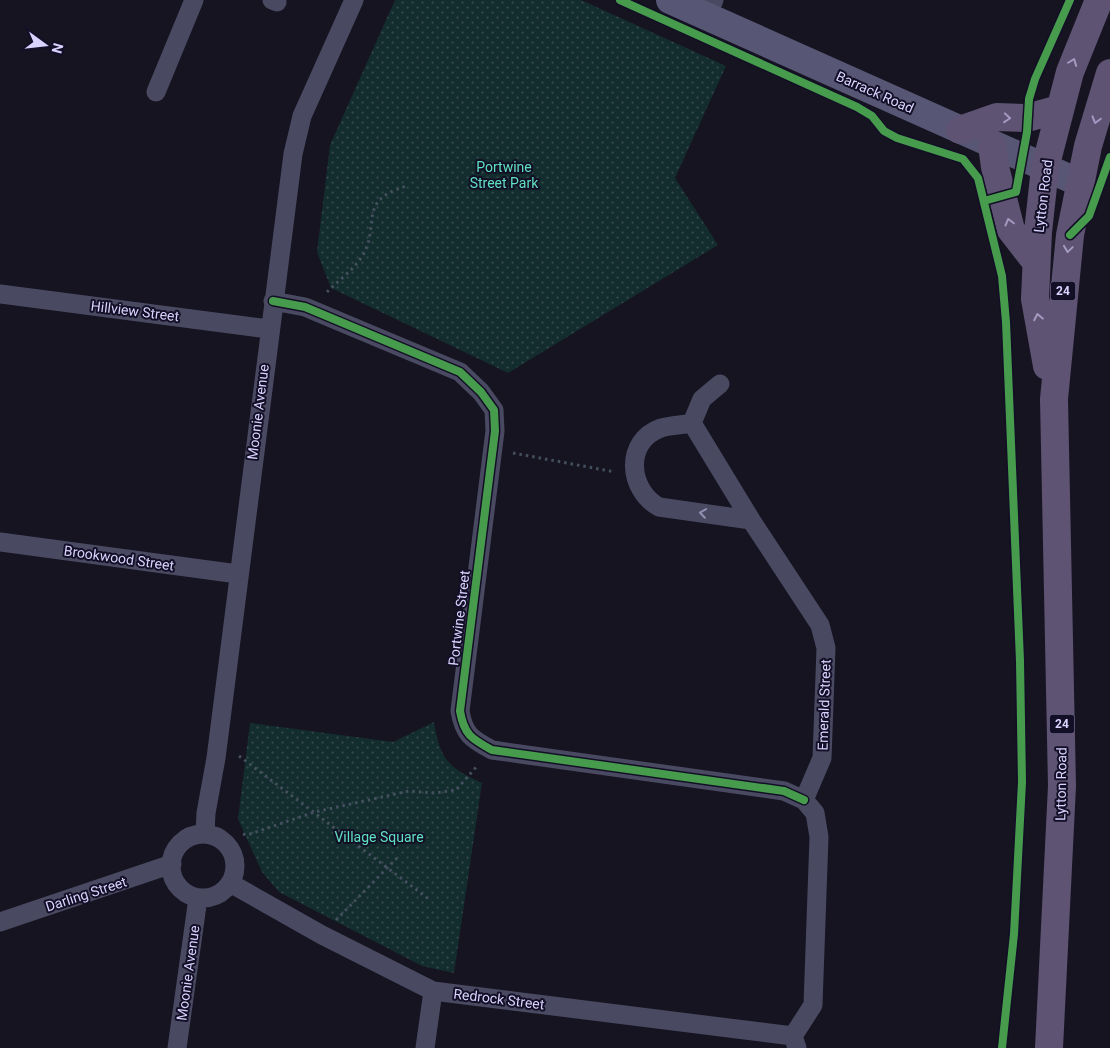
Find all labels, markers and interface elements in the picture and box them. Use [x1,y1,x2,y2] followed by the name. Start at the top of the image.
[20,20,70,70] north arrow
[49,42,67,55] text: N
[1067,58,1077,67] one-way arrow
[834,68,916,116] street label: Barrack Road
[1003,112,1011,123] one-way arrow
[1091,115,1101,123] one-way arrow
[470,159,539,191] park label: Portwine Street Park
[1031,159,1055,233] street label: Lytton Road
[1004,217,1015,226] one-way arrow
[1063,245,1074,253] one-way arrow
[1050,282,1076,300] road number: 24
[90,298,180,324] street label: Hillview Street
[1033,313,1044,321] one-way arrow
[244,363,272,461] street label: Moonie Avenue
[698,508,706,519] one-way arrow
[63,542,176,574] street label: Brookwood Street
[445,569,473,667] street label: Portwine Street
[814,659,834,751] street label: Emerald Street
[1050,714,1074,734] road number: 24
[1052,747,1070,821] street label: Lytton Road
[334,829,424,845] park label: Village Square
[43,873,129,915] street label: Darling Street
[173,924,203,1022] street label: Moonie Avenue
[453,985,546,1013] street label: Redrock Street

